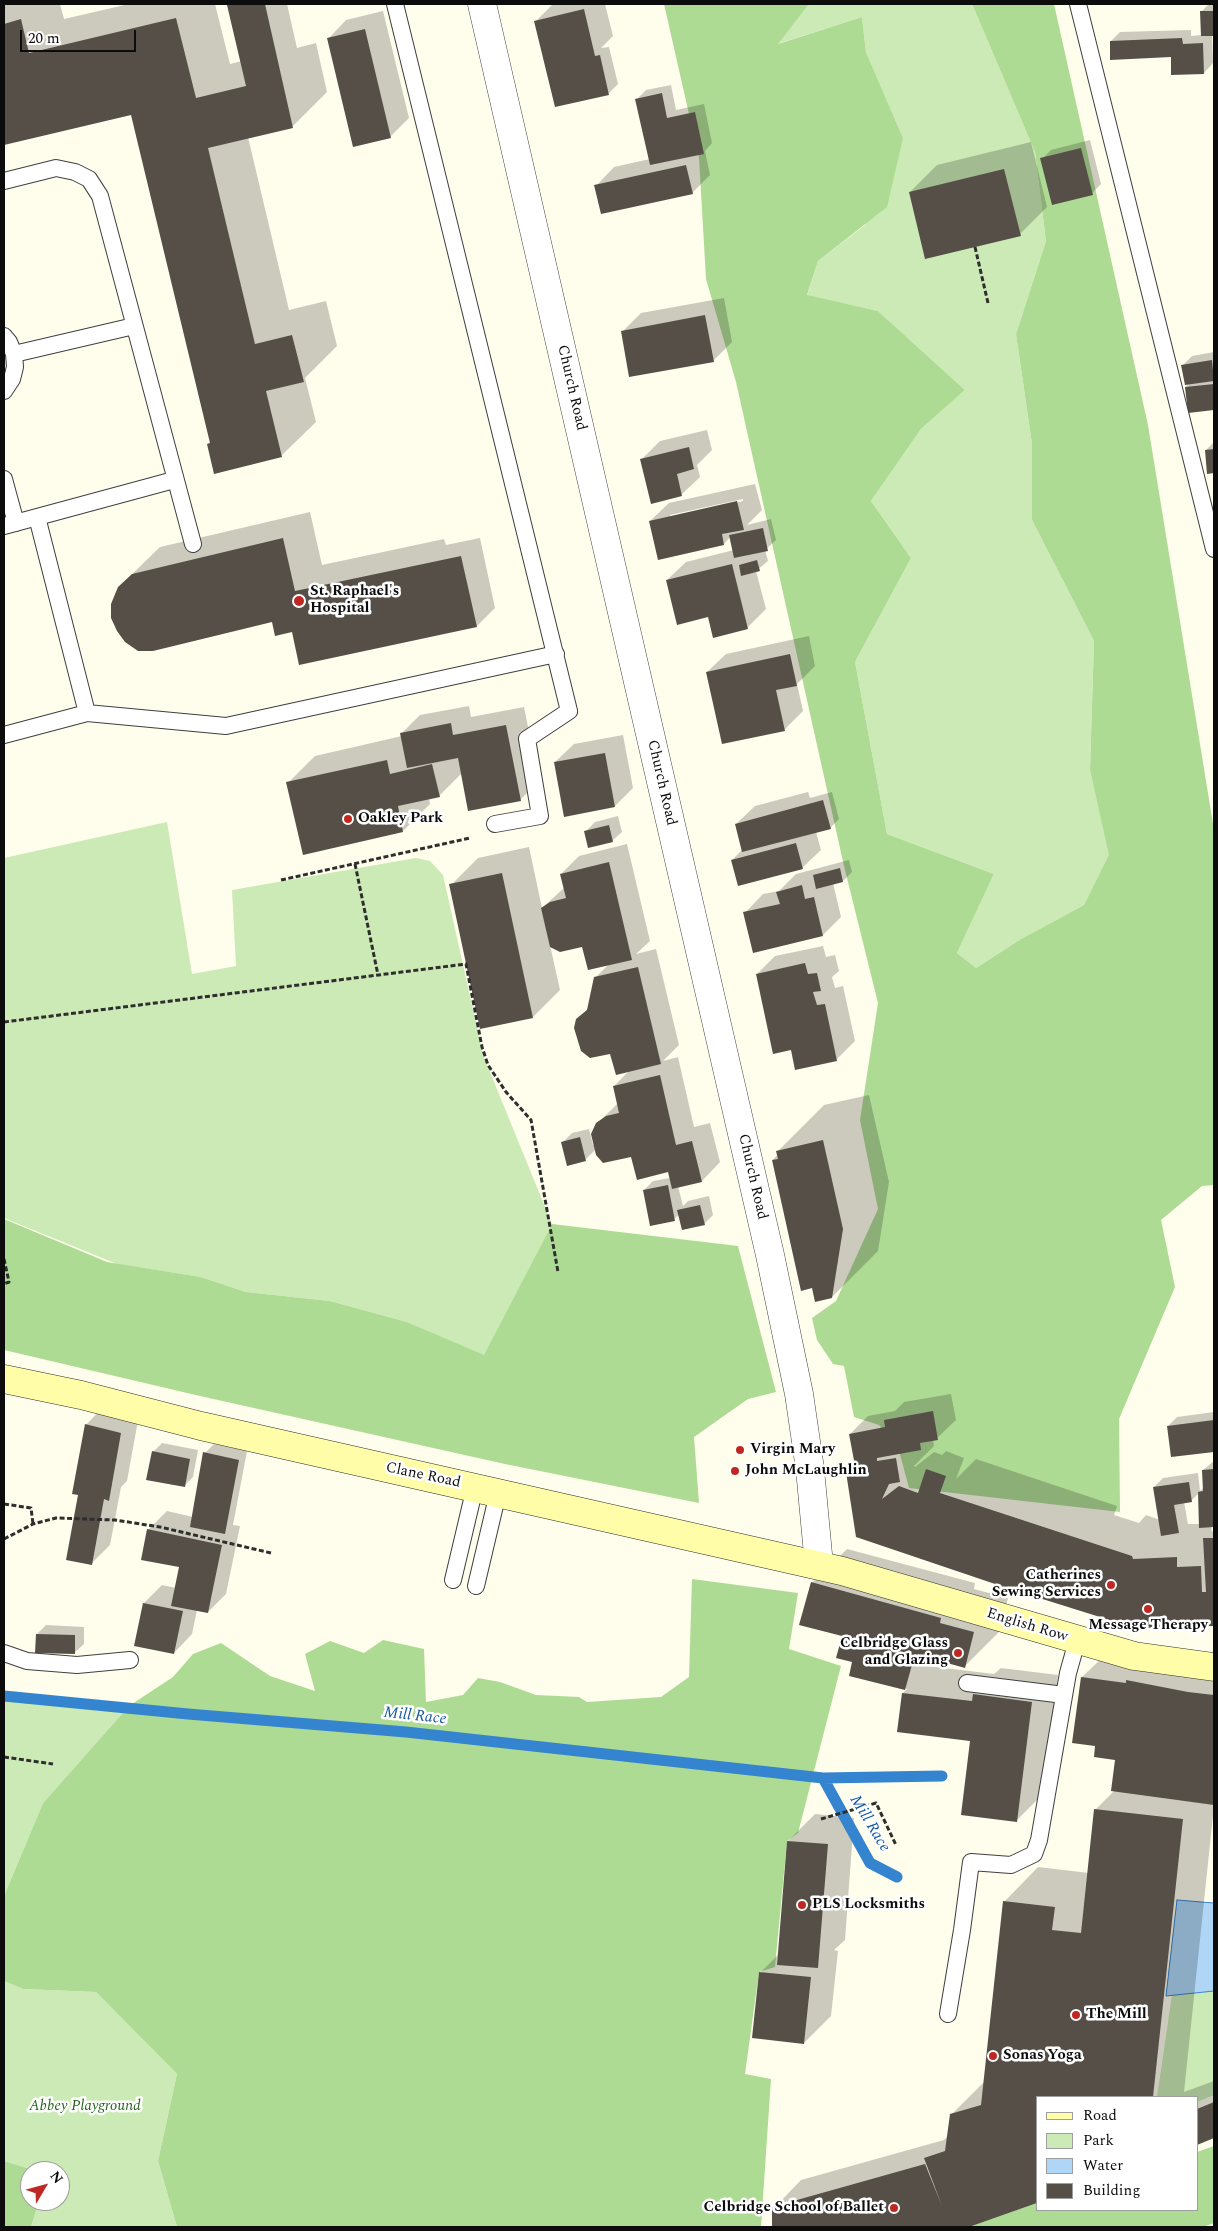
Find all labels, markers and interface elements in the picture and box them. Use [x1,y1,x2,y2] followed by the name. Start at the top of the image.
[22,20,139,52] scale bar
[28,27,60,50] text: 20 m
[552,343,590,433] street label: Church Road
[310,583,399,618] place label: St. Raphael's Hospital
[292,594,306,608] marker: St. Raphael's Hospital
[642,738,680,828] street label: Church Road
[358,810,443,828] place label: Oakley Park
[342,813,354,825] marker: Oakley Park
[733,1132,771,1222] street label: Church Road
[750,1441,835,1459] place label: Virgin Mary
[734,1444,746,1456] marker: Virgin Mary
[384,1459,462,1493] street label: Clane Road
[745,1462,867,1480] place label: John McLaughlin
[729,1465,741,1477] marker: John McLaughlin
[992,1567,1101,1602] place label: Catherines Sewing Services
[1105,1579,1117,1591] marker: Catherines Sewing Services
[1142,1603,1154,1615] marker: Message Therapy
[984,1605,1070,1647] street label: English Row
[1088,1617,1208,1635] place label: Message Therapy
[840,1635,948,1670] place label: Celbridge Glass and Glazing
[952,1647,964,1659] marker: Celbridge Glass and Glazing
[383,1704,447,1730] water label: Mill Race
[845,1792,893,1856] water label: Mill Race
[812,1896,925,1914] place label: PLS Locksmiths
[796,1899,808,1911] marker: PLS Locksmiths
[1086,2006,1147,2024] place label: The Mill
[1070,2009,1082,2021] marker: The Mill
[1003,2047,1082,2065] place label: Sonas Yoga
[987,2050,999,2062] marker: Sonas Yoga
[1036,2096,1198,2211] legend
[29,2098,141,2116] park label: Abbey Playground
[1083,2104,1117,2127] text: Road
[1083,2129,1114,2152] text: Park
[1083,2154,1123,2177] text: Water
[20,2161,70,2211] north arrow
[45,2166,68,2188] text: N
[1083,2179,1140,2202] text: Building
[704,2199,884,2217] place label: Celbridge School of Ballet
[888,2202,900,2214] marker: Celbridge School of Ballet

